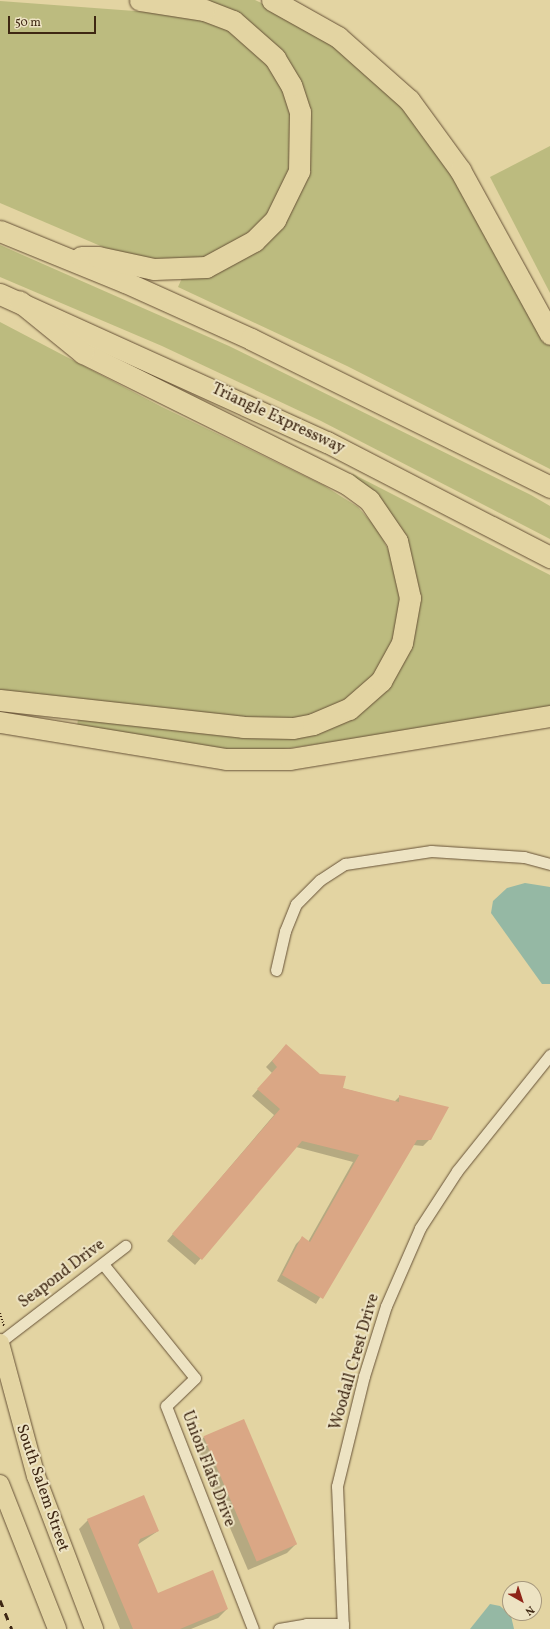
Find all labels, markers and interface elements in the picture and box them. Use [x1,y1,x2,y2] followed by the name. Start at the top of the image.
[10,8,98,34] scale bar
[15,15,41,31] text: 50 m
[208,380,348,458] street label: Triangle Expressway
[15,1235,109,1313] street label: Seapond Drive
[326,1292,384,1432] street label: Woodall Crest Drive
[177,1408,239,1530] street label: Union Flats Drive
[11,1422,73,1554] street label: South Salem Street
[502,1581,542,1621] north arrow
[521,1602,537,1618] text: N

